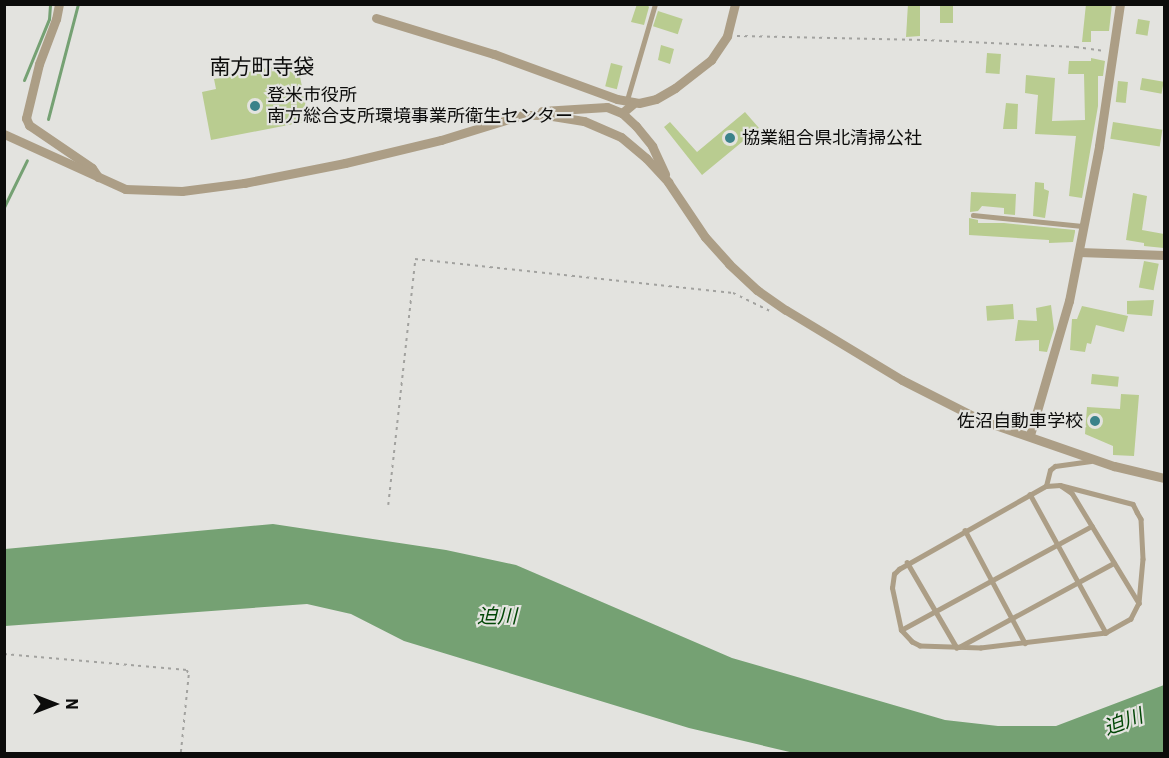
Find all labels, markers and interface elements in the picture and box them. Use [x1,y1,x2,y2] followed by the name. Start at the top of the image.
[210,53,314,79] district label: 南方町寺袋
[267,85,573,128] place label: 登米市役所 南方総合支所環境事業所衛生センター
[248,99,262,113] marker: 登米市役所 南方総合支所環境事業所衛生センター
[742,127,922,149] place label: 協業組合県北清掃公社
[723,131,737,145] marker: 協業組合県北清掃公社
[957,410,1083,432] place label: 佐沼自動車学校
[1088,414,1102,428] marker: 佐沼自動車学校
[477,603,517,627] water label: 迫川
[24,674,84,734] north arrow
[62,698,82,710] text: N
[1100,703,1146,739] water label: 迫川

